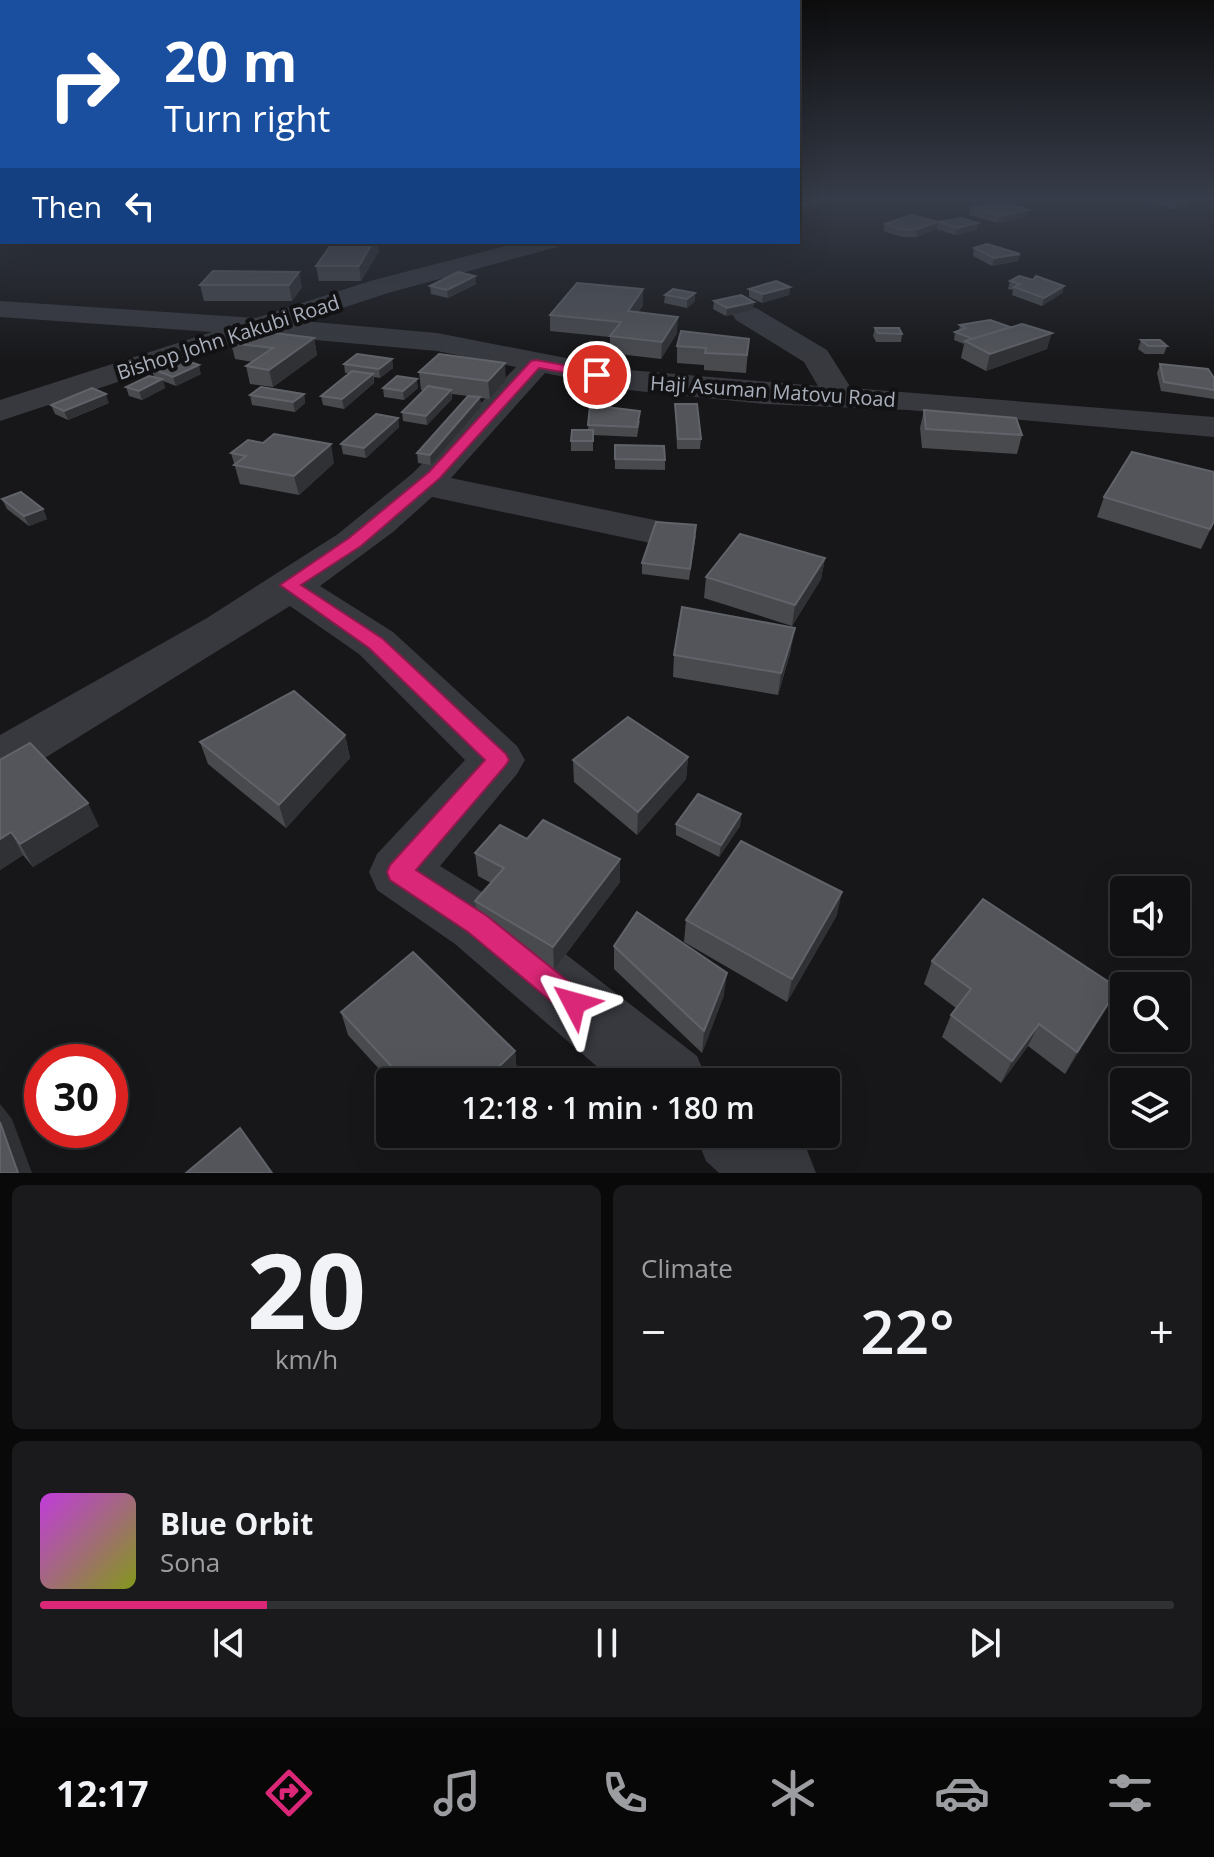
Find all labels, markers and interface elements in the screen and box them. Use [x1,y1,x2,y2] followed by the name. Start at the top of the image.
[164,22,298,98] text: 20 m
[32,32,136,136] icon: right
[164,94,330,143] text: Turn right
[118,184,162,228] icon: left
[32,186,102,227] text: Then
[113,288,343,386] street label: Bishop John Kakubi Road
[563,341,631,409] pin
[575,353,619,397] icon: arrive
[649,369,897,413] street label: Haji Asuman Matovu Road
[1110,876,1190,1148] map controls
[1110,876,1190,956] button: sound
[532,961,616,1045] position arrow
[1110,972,1190,1052] button: search
[24,1044,128,1148] speed limit sign: 30
[1110,1068,1190,1148] button: layers
[461,1087,755,1128] text: 12:18 · 1 min · 180 m
[247,1218,366,1359] text: 20
[641,1250,733,1286] text: Climate
[860,1290,955,1372] text: 22°
[641,1301,666,1361] text: −
[1149,1301,1174,1361] text: +
[275,1341,338,1377] text: km/h
[160,1503,313,1544] text: Blue Orbit
[160,1544,220,1580] text: Sona
[207,1621,251,1665] icon: previous
[585,1621,629,1665] icon: pause
[963,1621,1007,1665] icon: next
[261,1765,317,1821] icon: directions
[429,1765,485,1821] icon: music
[597,1765,653,1821] icon: phone
[765,1765,821,1821] icon: climate
[934,1765,990,1821] icon: car
[1102,1765,1158,1821] icon: filters
[56,1769,149,1818] text: 12:17

